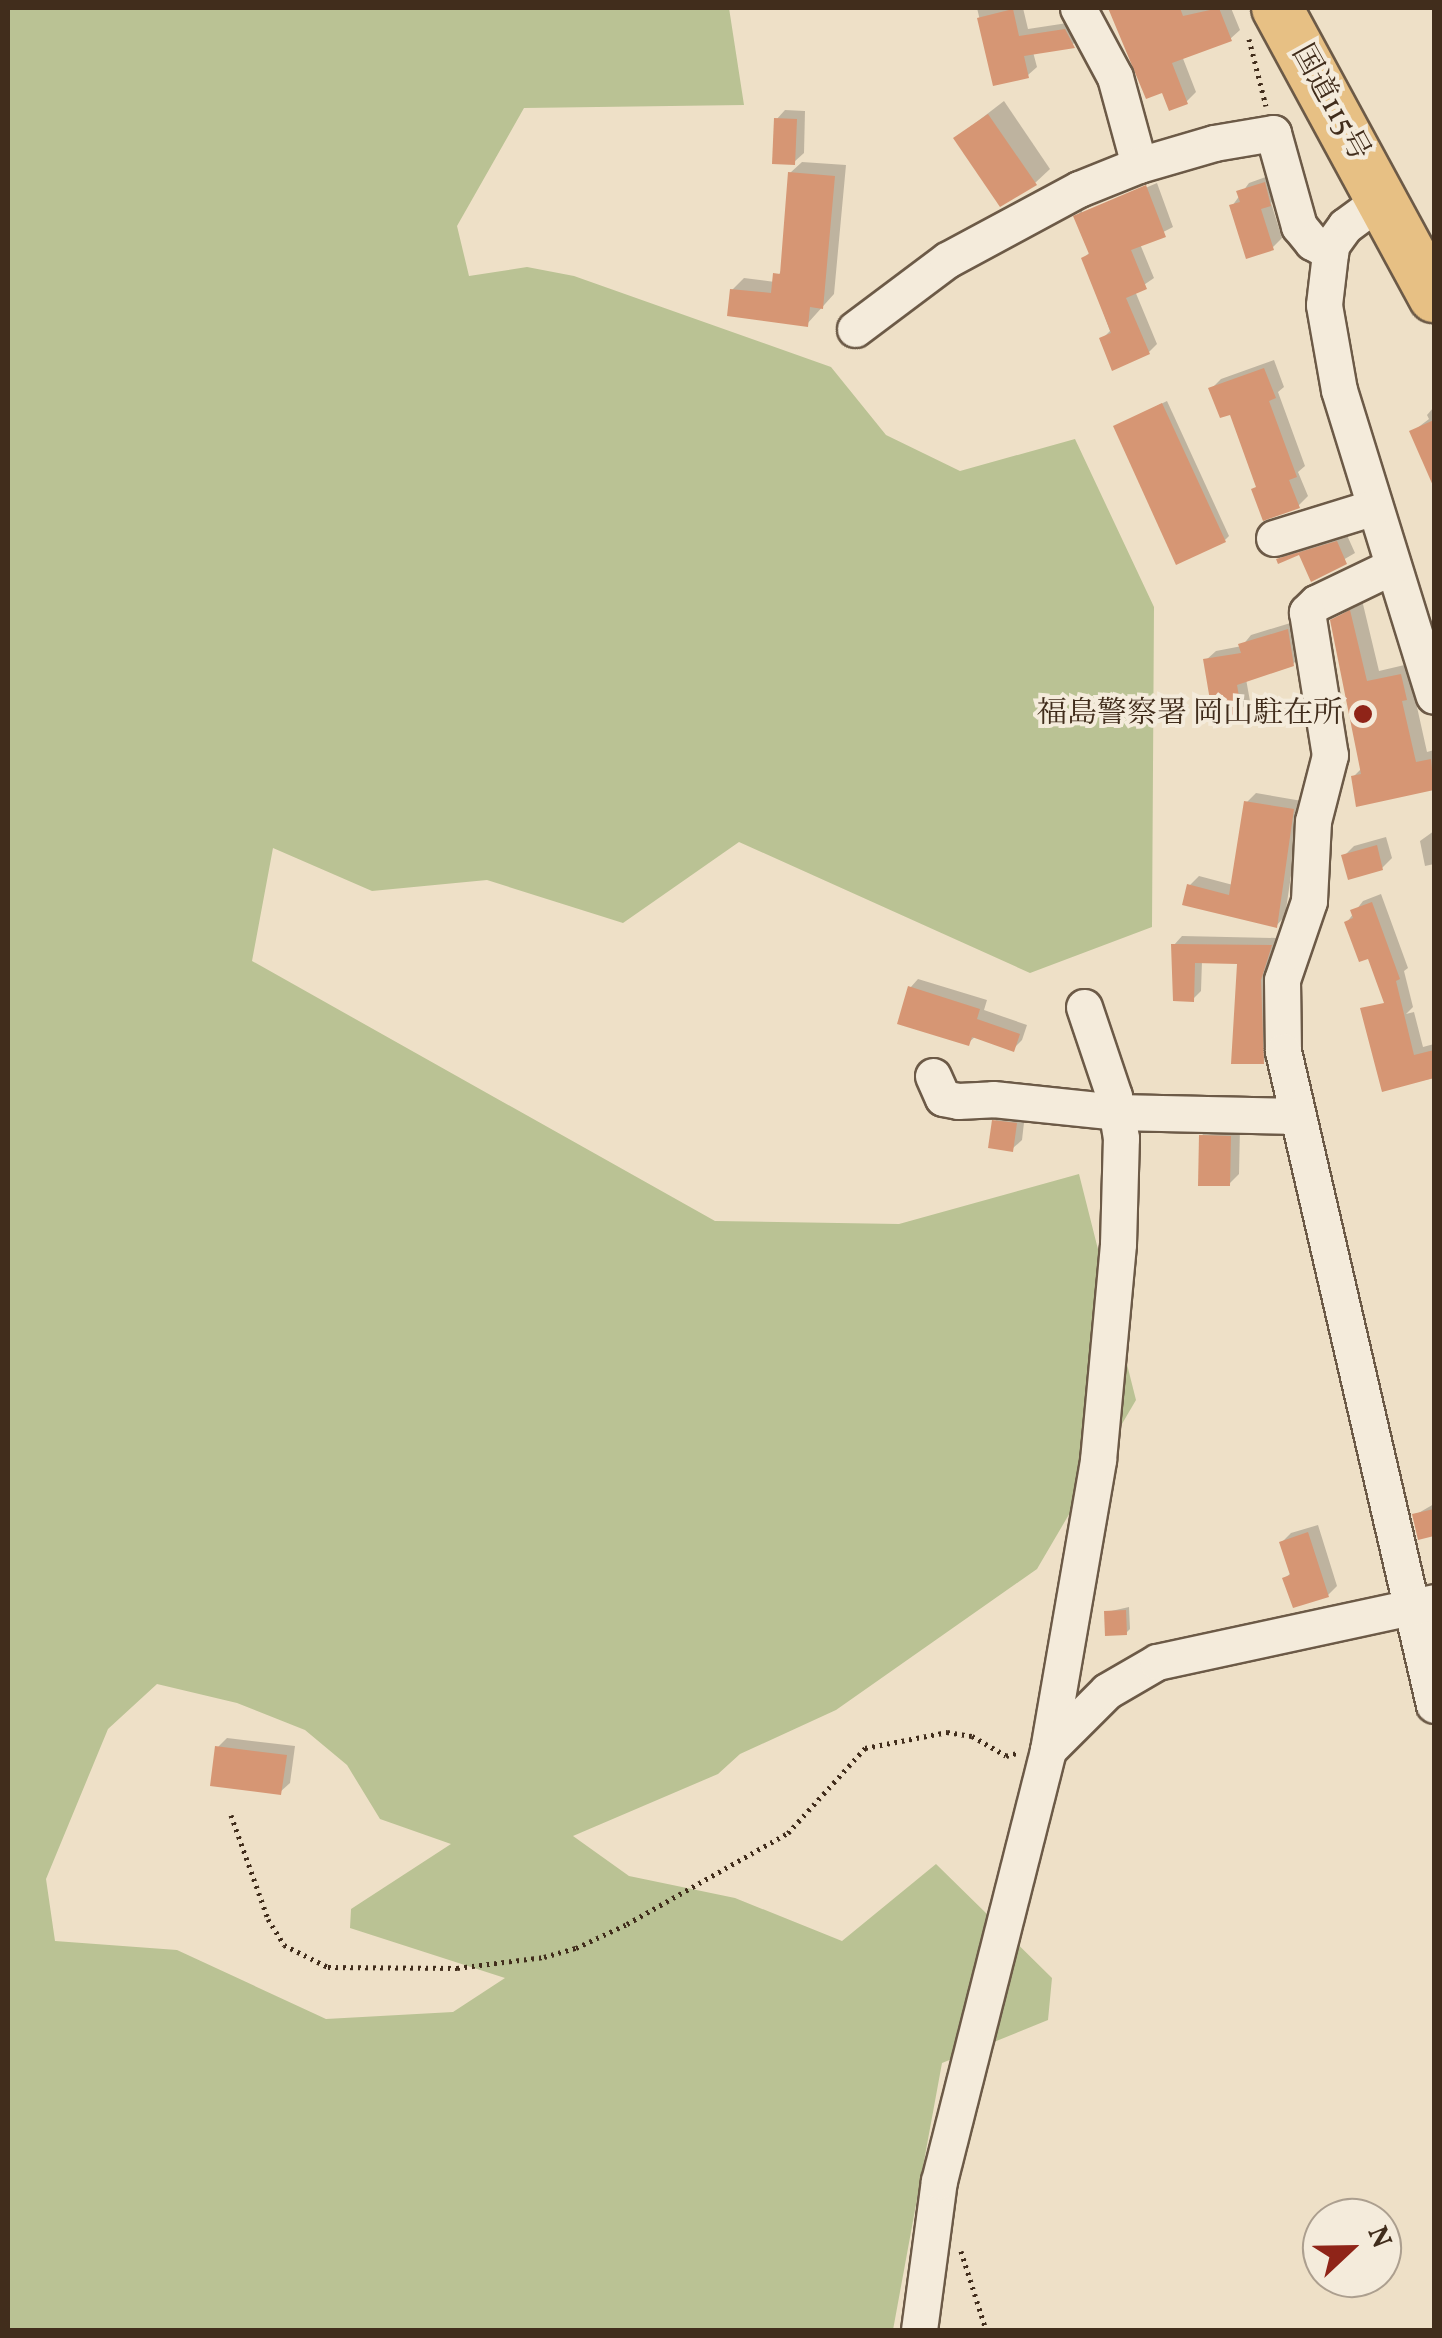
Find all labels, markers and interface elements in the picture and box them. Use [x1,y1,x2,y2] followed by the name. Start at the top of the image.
[1283,38,1377,168] street label: 国道115号
[1037,696,1343,732] place label: 福島警察署 岡山駐在所
[1352,703,1374,725] marker: 福島警察署 岡山駐在所
[1302,2198,1402,2298] north arrow
[1357,2221,1400,2254] text: N

